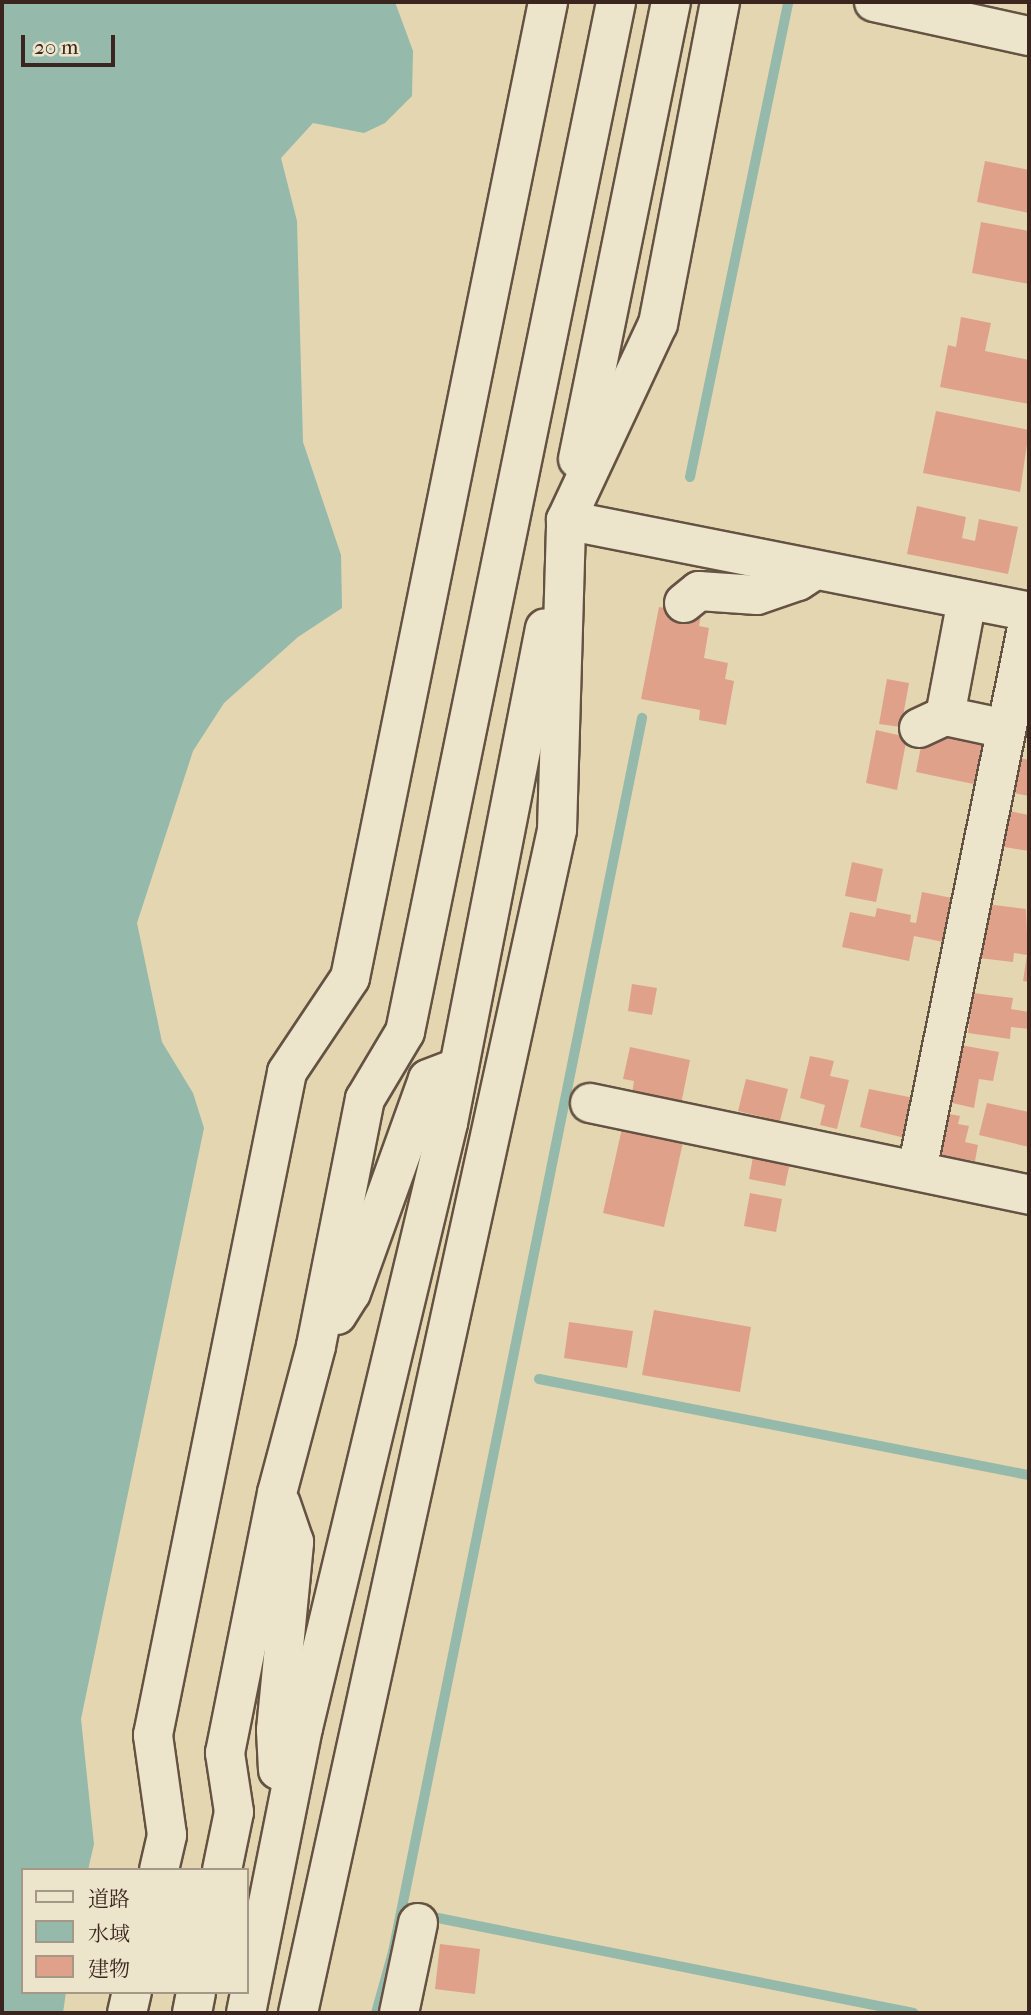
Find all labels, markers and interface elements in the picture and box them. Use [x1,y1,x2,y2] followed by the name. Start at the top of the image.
[24,21,119,65] scale bar
[34,35,78,59] text: 20 m
[21,1868,248,1994] legend
[88,1887,130,1911] text: 道路
[88,1922,130,1946] text: 水域
[88,1957,130,1981] text: 建物

